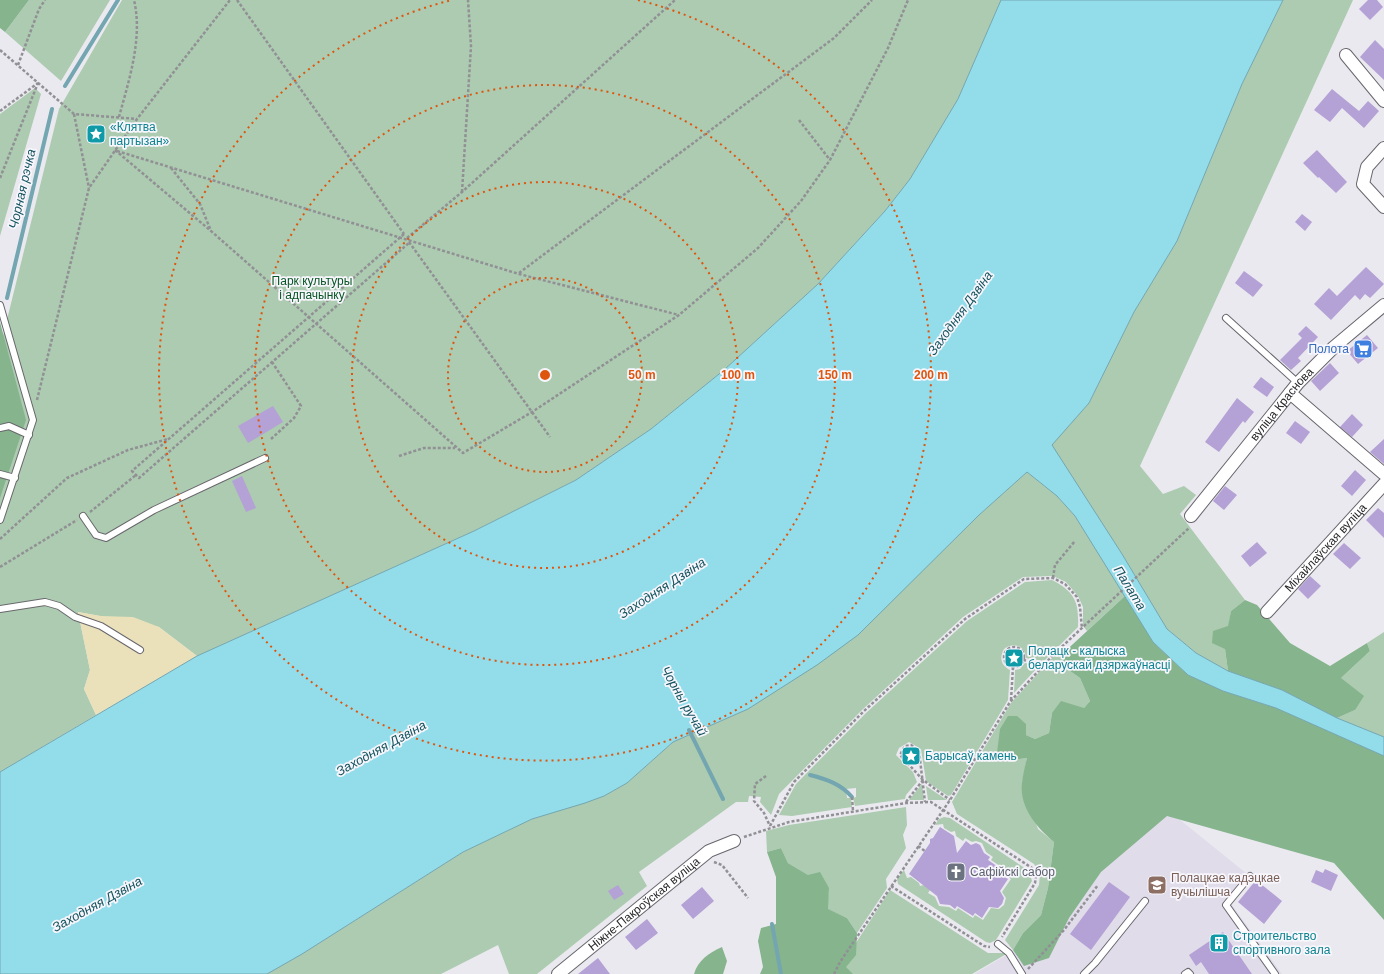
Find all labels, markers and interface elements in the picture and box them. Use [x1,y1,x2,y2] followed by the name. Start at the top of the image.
[110,120,170,148] place label: «Клятва партызан»
[85,123,107,145] place icon: «Клятва партызан»
[5,147,39,231] water label: Чорная рэчка
[924,268,996,358] water label: Заходняя Дзвіна
[272,274,352,302] park label: Парк культуры і адпачынку
[1352,338,1374,360] supermarket icon: Полота
[1308,342,1349,356] place label: Полота
[1247,364,1317,444] street label: вуліца Краснова
[538,368,552,382] centre of rings
[628,368,656,382] text: 50 m
[721,368,755,382] text: 100 m
[818,368,852,382] text: 150 m
[914,368,948,382] text: 200 m
[1282,500,1370,595] street label: Міхайлаўская вуліца
[616,554,708,622] water label: Заходняя Дзвіна
[1111,563,1149,613] water label: Палата
[1028,644,1171,672] place label: Полацк - калыска беларускай дзяржаўнасці
[1003,647,1025,669] place icon: Полацк - калыска беларускай дзяржаўнасці
[658,663,710,739] water label: Чорны ручай
[334,717,428,779] water label: Заходняя Дзвіна
[900,745,922,767] place icon: Барысаў камень
[925,749,1017,763] place label: Барысаў камень
[585,854,703,953] street label: Ніжне-Пакроўская вуліца
[945,861,967,883] church icon: Сафійскі сабор
[970,865,1055,879] place label: Сафійскі сабор
[1171,871,1280,899] place label: Полацкае кадэцкае вучылішча
[50,873,144,935] water label: Заходняя Дзвіна
[1146,874,1168,896] school or university icon: Полацкае кадэцкае вучылішча
[1233,929,1331,957] place label: Строительство спортивного зала
[1208,932,1230,954] building icon: Строительство спортивного зала

